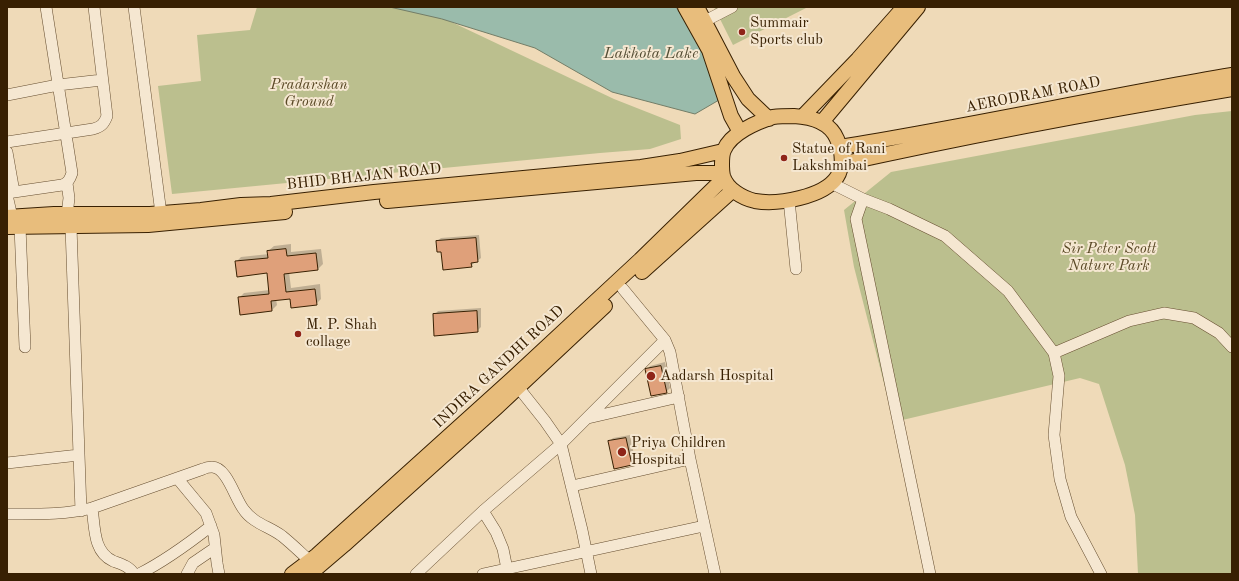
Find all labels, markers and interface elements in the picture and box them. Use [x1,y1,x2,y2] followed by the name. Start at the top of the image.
[750,14,823,49] place label: Summair Sports club
[737,27,747,37] marker: Summair Sports club
[604,44,698,64] water label: Lakhota Lake
[964,73,1102,117] street label: AERODRAM ROAD
[270,76,348,111] park label: Pradarshan Ground
[792,140,885,175] place label: Statue of Rani Lakshmibai
[779,153,789,163] marker: Statue of Rani Lakshmibai
[286,160,442,194] street label: BHID BHAJAN ROAD
[1062,240,1156,275] park label: Sir Peter Scott Nature Park
[430,302,568,432] street label: INDIRA GANDHI ROAD
[306,316,377,351] place label: M. P. Shah collage
[293,329,303,339] marker: M. P. Shah collage
[660,367,773,385] place label: Aadarsh Hospital
[645,370,657,382] marker: Aadarsh Hospital
[631,434,726,469] place label: Priya Children Hospital
[616,446,628,458] marker: Priya Children Hospital

